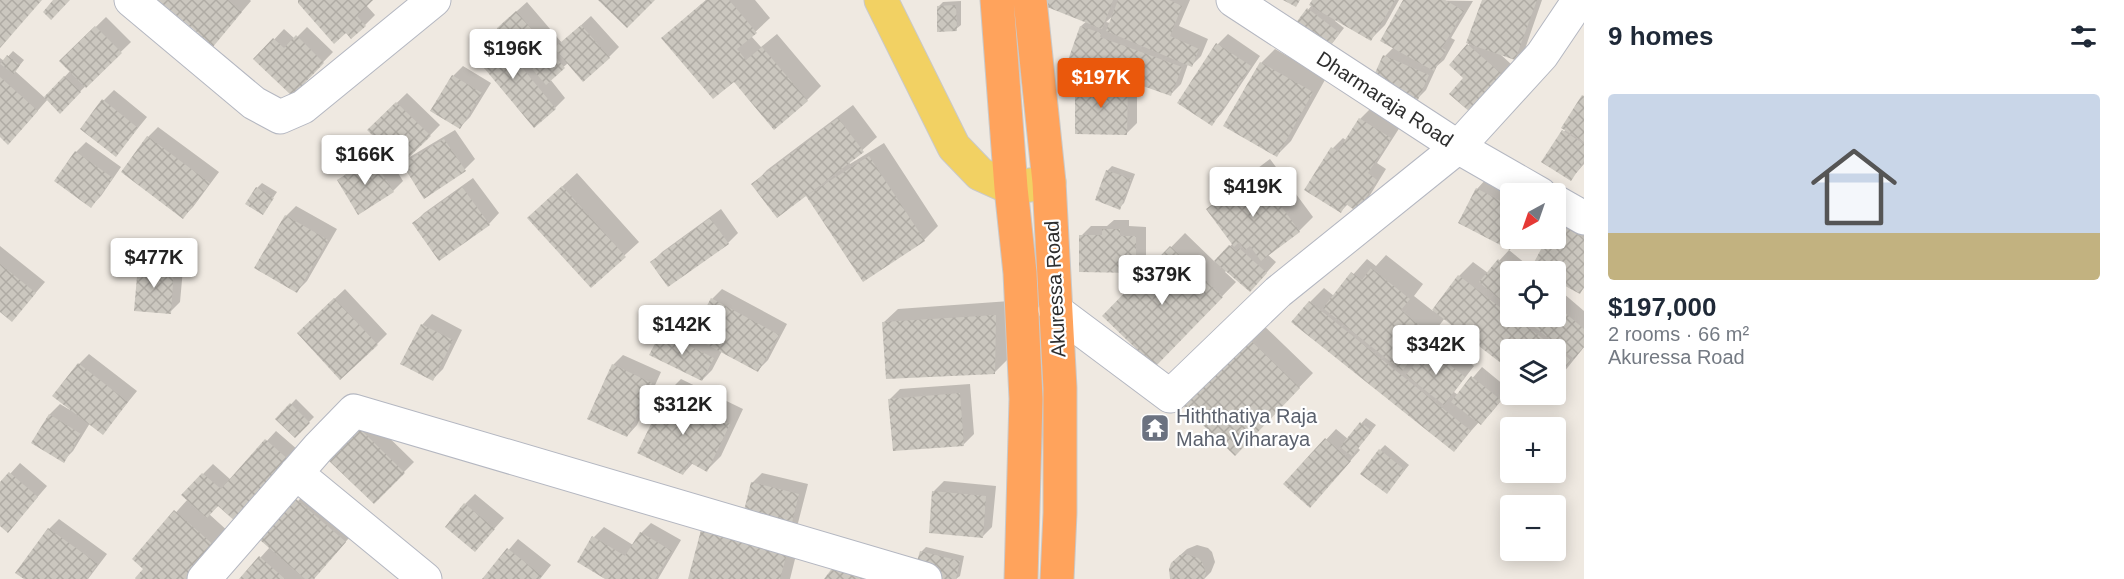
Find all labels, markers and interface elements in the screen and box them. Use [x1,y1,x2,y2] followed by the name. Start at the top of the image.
[2067,20,2100,53] icon: filters
[1608,21,1714,51] text: 9 homes
[471,29,555,80] pin: $196K
[484,37,542,59] text: $196K
[1313,47,1457,151] street label: Dharmaraja Road
[1059,58,1143,109] pin: $197K
[1072,66,1130,88] text: $197K
[1800,133,1908,241] icon: home
[323,135,407,186] pin: $166K
[336,143,394,165] text: $166K
[1211,167,1295,218] pin: $419K
[1224,175,1282,197] text: $419K
[1500,183,1566,249] north arrow
[1500,183,1566,561] map controls
[1040,220,1070,358] street label: Akuressa Road
[112,238,196,289] pin: $477K
[125,246,183,268] text: $477K
[1120,255,1204,306] pin: $379K
[1500,261,1566,327] button: locate
[1133,263,1191,285] text: $379K
[1608,292,1716,322] text: $197,000
[640,305,724,356] pin: $142K
[653,313,711,335] text: $142K
[1608,323,1749,345] text: 2 rooms · 66 m²
[1394,325,1478,376] pin: $342K
[1407,333,1465,355] text: $342K
[1500,339,1566,405] button: layers
[1608,346,1745,368] text: Akuressa Road
[641,385,725,436] pin: $312K
[654,393,712,415] text: $312K
[1176,405,1318,450] place label: Hiththatiya Raja Maha Viharaya
[1139,412,1171,444] temple icon: Hiththatiya Raja Maha Viharaya
[1500,417,1566,483] button: +
[1500,495,1566,561] button: −

